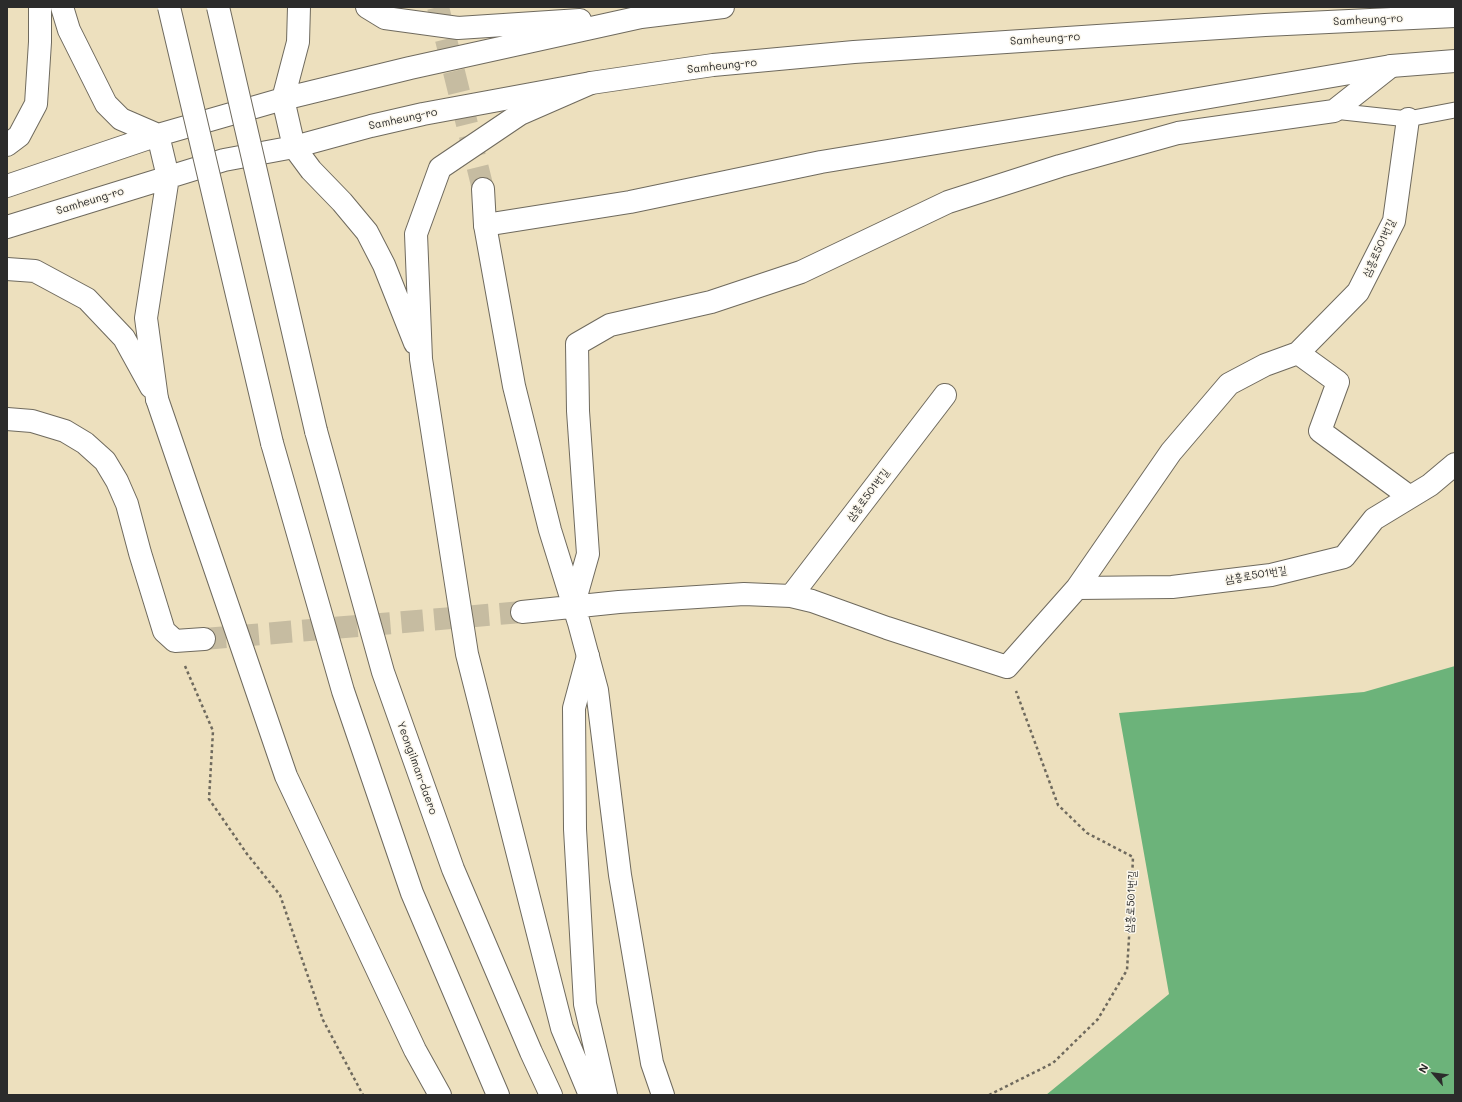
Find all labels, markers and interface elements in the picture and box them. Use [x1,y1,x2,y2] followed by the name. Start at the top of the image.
[1333,12,1403,28] street label: Samheung-ro
[1010,30,1080,48] street label: Samheung-ro
[686,56,758,76] street label: Samheung-ro
[367,105,439,133] street label: Samheung-ro
[55,184,125,218] street label: Samheung-ro
[1360,217,1398,279] street label: 삼흥로501번길
[844,466,892,524] street label: 삼흥로501번길
[1224,564,1288,586] street label: 삼흥로501번길
[394,720,440,816] street label: Yeongilman-daero
[1123,871,1139,933] street label: 삼흥로501번길
[1414,1054,1454,1094] north arrow
[1414,1061,1432,1075] text: N

